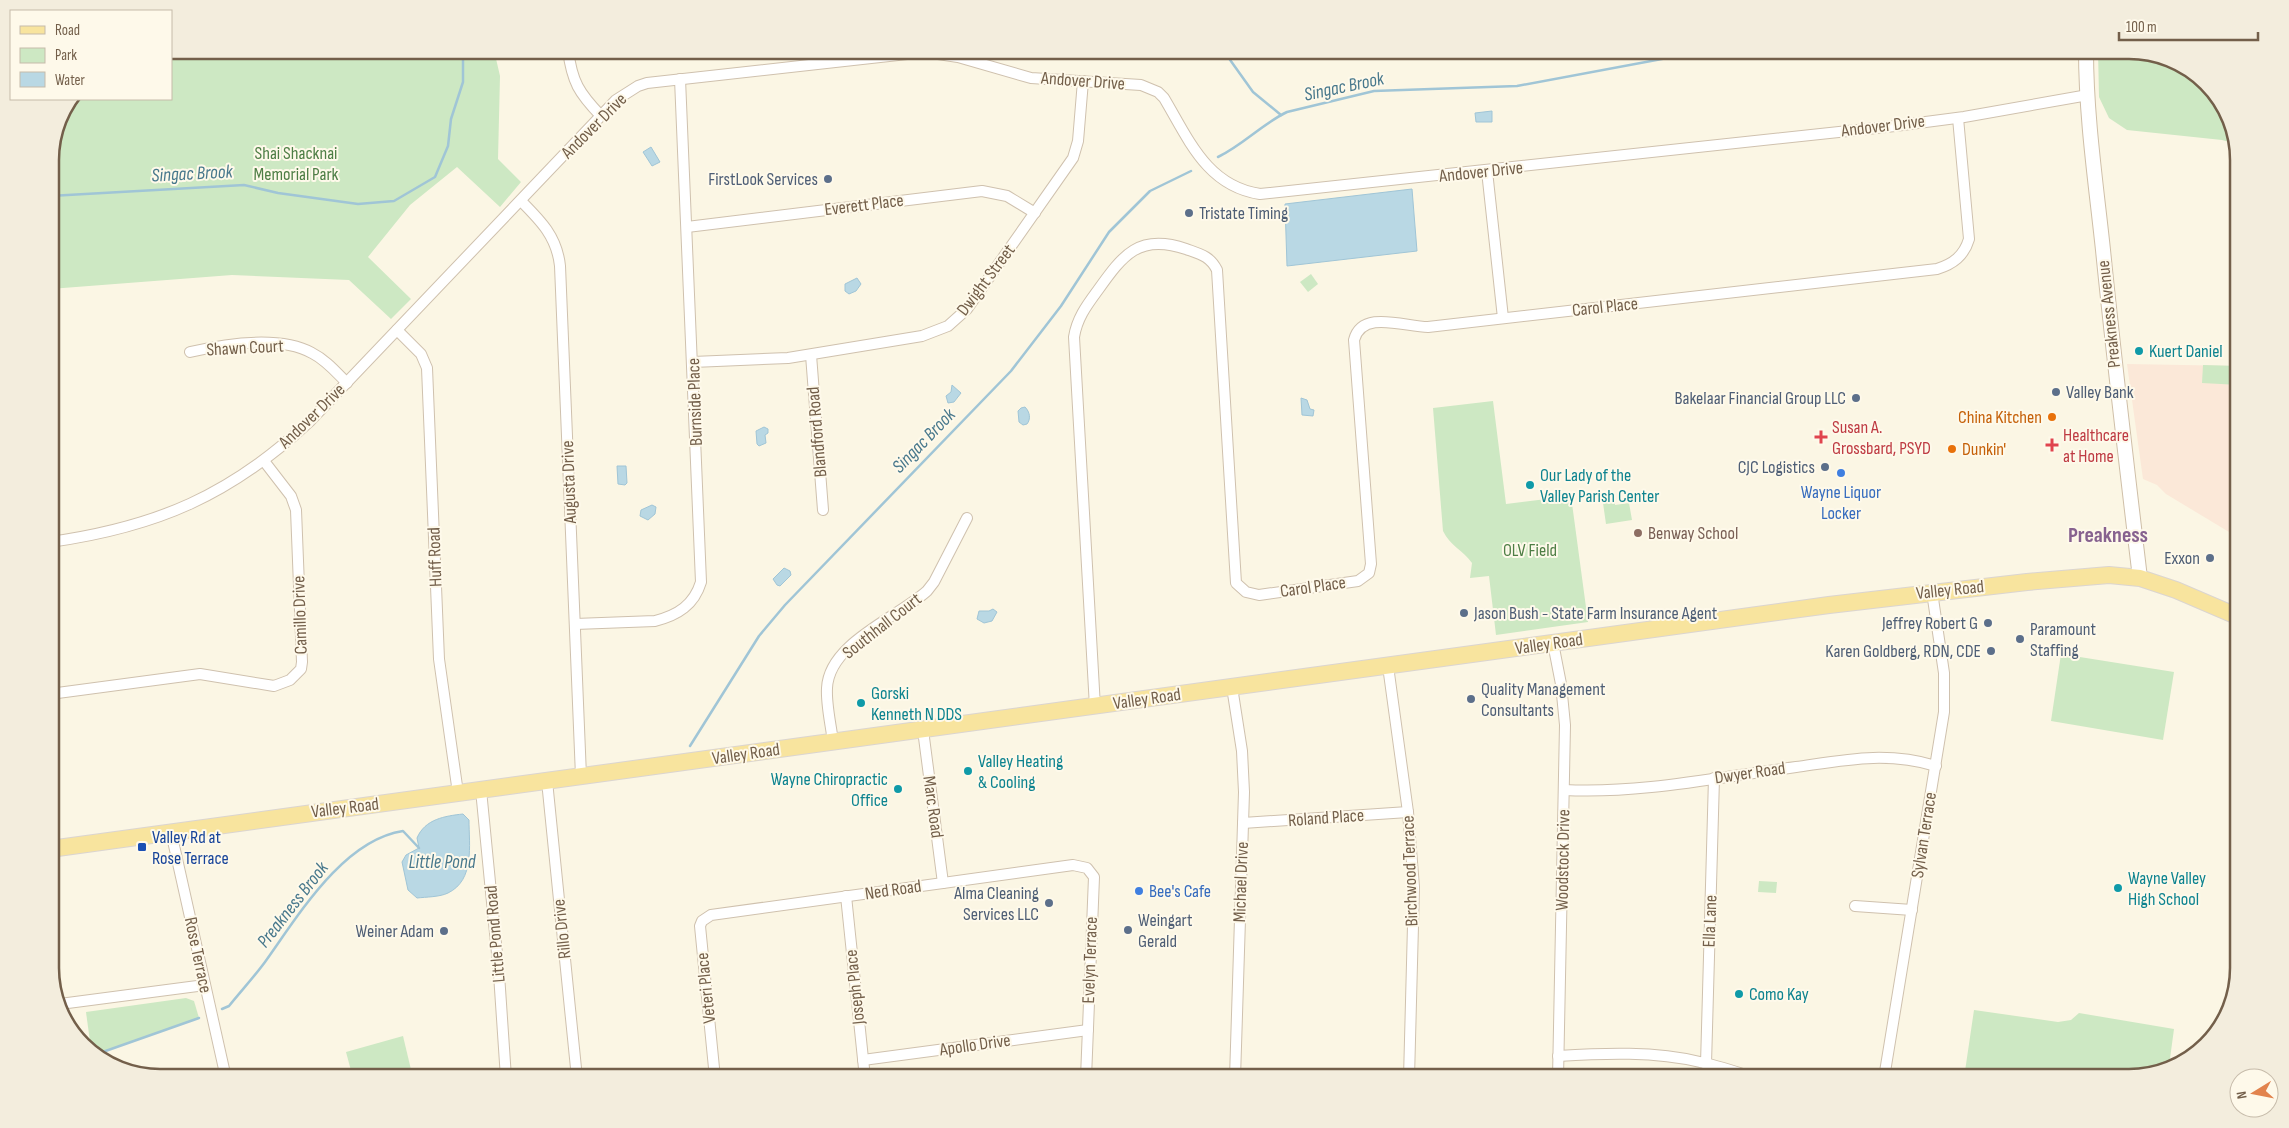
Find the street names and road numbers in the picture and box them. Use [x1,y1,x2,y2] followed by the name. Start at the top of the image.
[1039,68,1126,94] street label: Andover Drive
[556,89,631,164] street label: Andover Drive
[1839,110,1926,142] street label: Andover Drive
[1437,157,1524,187] street label: Andover Drive
[823,190,905,220] street label: Everett Place
[952,240,1020,320] street label: Dwight Street
[2093,259,2125,369] street label: Preakness Avenue
[1571,293,1639,321] street label: Carol Place
[206,335,285,361] street label: Shawn Court
[683,358,707,446] street label: Burnside Place
[274,379,350,453] street label: Andover Drive
[803,386,831,478] street label: Blandford Road
[557,440,581,525] street label: Augusta Drive
[423,527,447,587] street label: Huff Road
[1279,572,1347,602] street label: Carol Place
[288,575,312,655] street label: Camillo Drive
[1915,576,1985,604] street label: Valley Road
[838,588,926,663] street label: Southhall Court
[1514,629,1584,659] street label: Valley Road
[1112,684,1182,714] street label: Valley Road
[711,739,781,769] street label: Valley Road
[1713,758,1787,788] street label: Dwyer Road
[918,775,948,839] street label: Marc Road
[1907,790,1941,880] street label: Sylvan Terrace
[310,793,380,823] street label: Valley Road
[1287,805,1365,831] street label: Roland Place
[1552,809,1574,911] street label: Woodstock Drive
[1398,815,1422,927] street label: Birchwood Terrace
[1229,841,1253,923] street label: Michael Drive
[863,876,923,904] street label: Ned Road
[480,884,510,984] street label: Little Pond Road
[1699,894,1721,948] street label: Ella Lane
[548,898,576,960] street label: Rillo Drive
[180,915,216,995] street label: Rose Terrace
[1078,916,1102,1004] street label: Evelyn Terrace
[841,949,869,1026] street label: Joseph Place
[692,952,720,1024] street label: Veteri Place
[937,1030,1012,1061] street label: Apollo Drive

